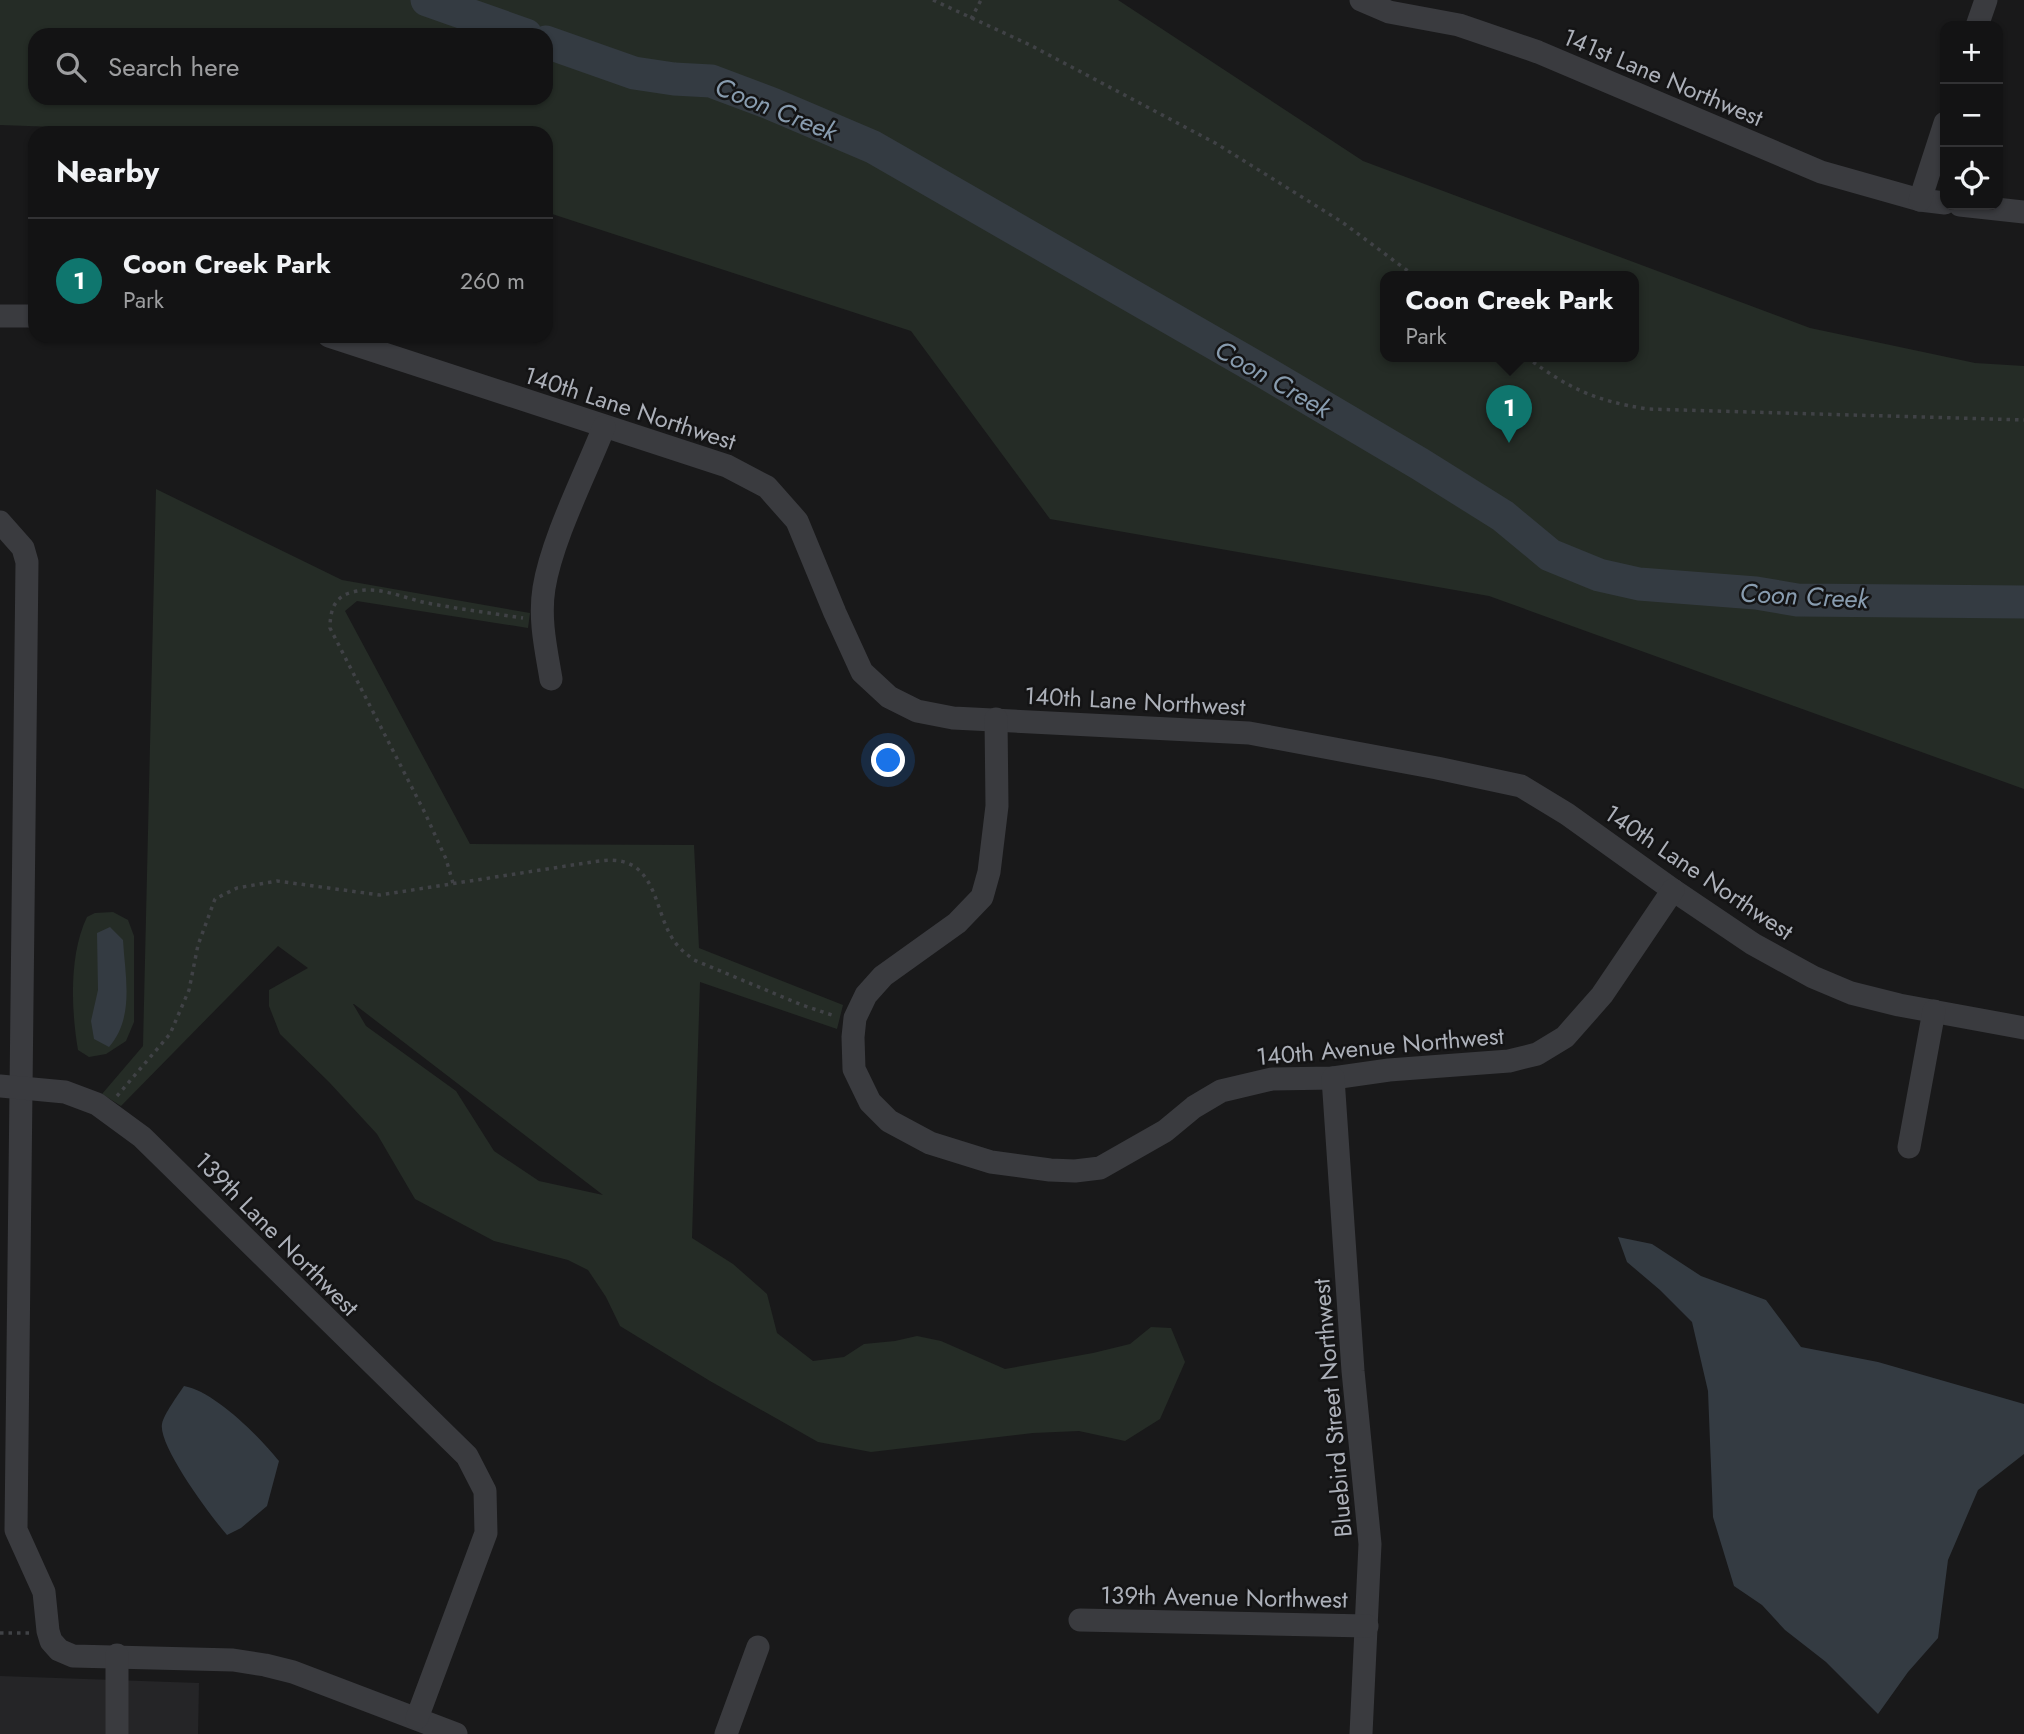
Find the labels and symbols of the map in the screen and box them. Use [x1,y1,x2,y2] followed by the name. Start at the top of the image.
[1557,19,1769,135] street label: 141st Lane Northwest
[709,67,844,151] water label: Coon Creek
[1208,330,1340,429] water label: Coon Creek
[519,357,741,459] street label: 140th Lane Northwest
[1486,385,1532,443] pin: 1
[1739,574,1871,618] water label: Coon Creek
[1024,678,1247,724] street label: 140th Lane Northwest
[871,743,905,777] your location
[1598,796,1801,948] street label: 140th Lane Northwest
[1255,1018,1506,1074] street label: 140th Avenue Northwest
[187,1144,367,1324] street label: 139th Lane Northwest
[1303,1277,1361,1539] street label: Bluebird Street Northwest
[1100,1577,1348,1617] street label: 139th Avenue Northwest

